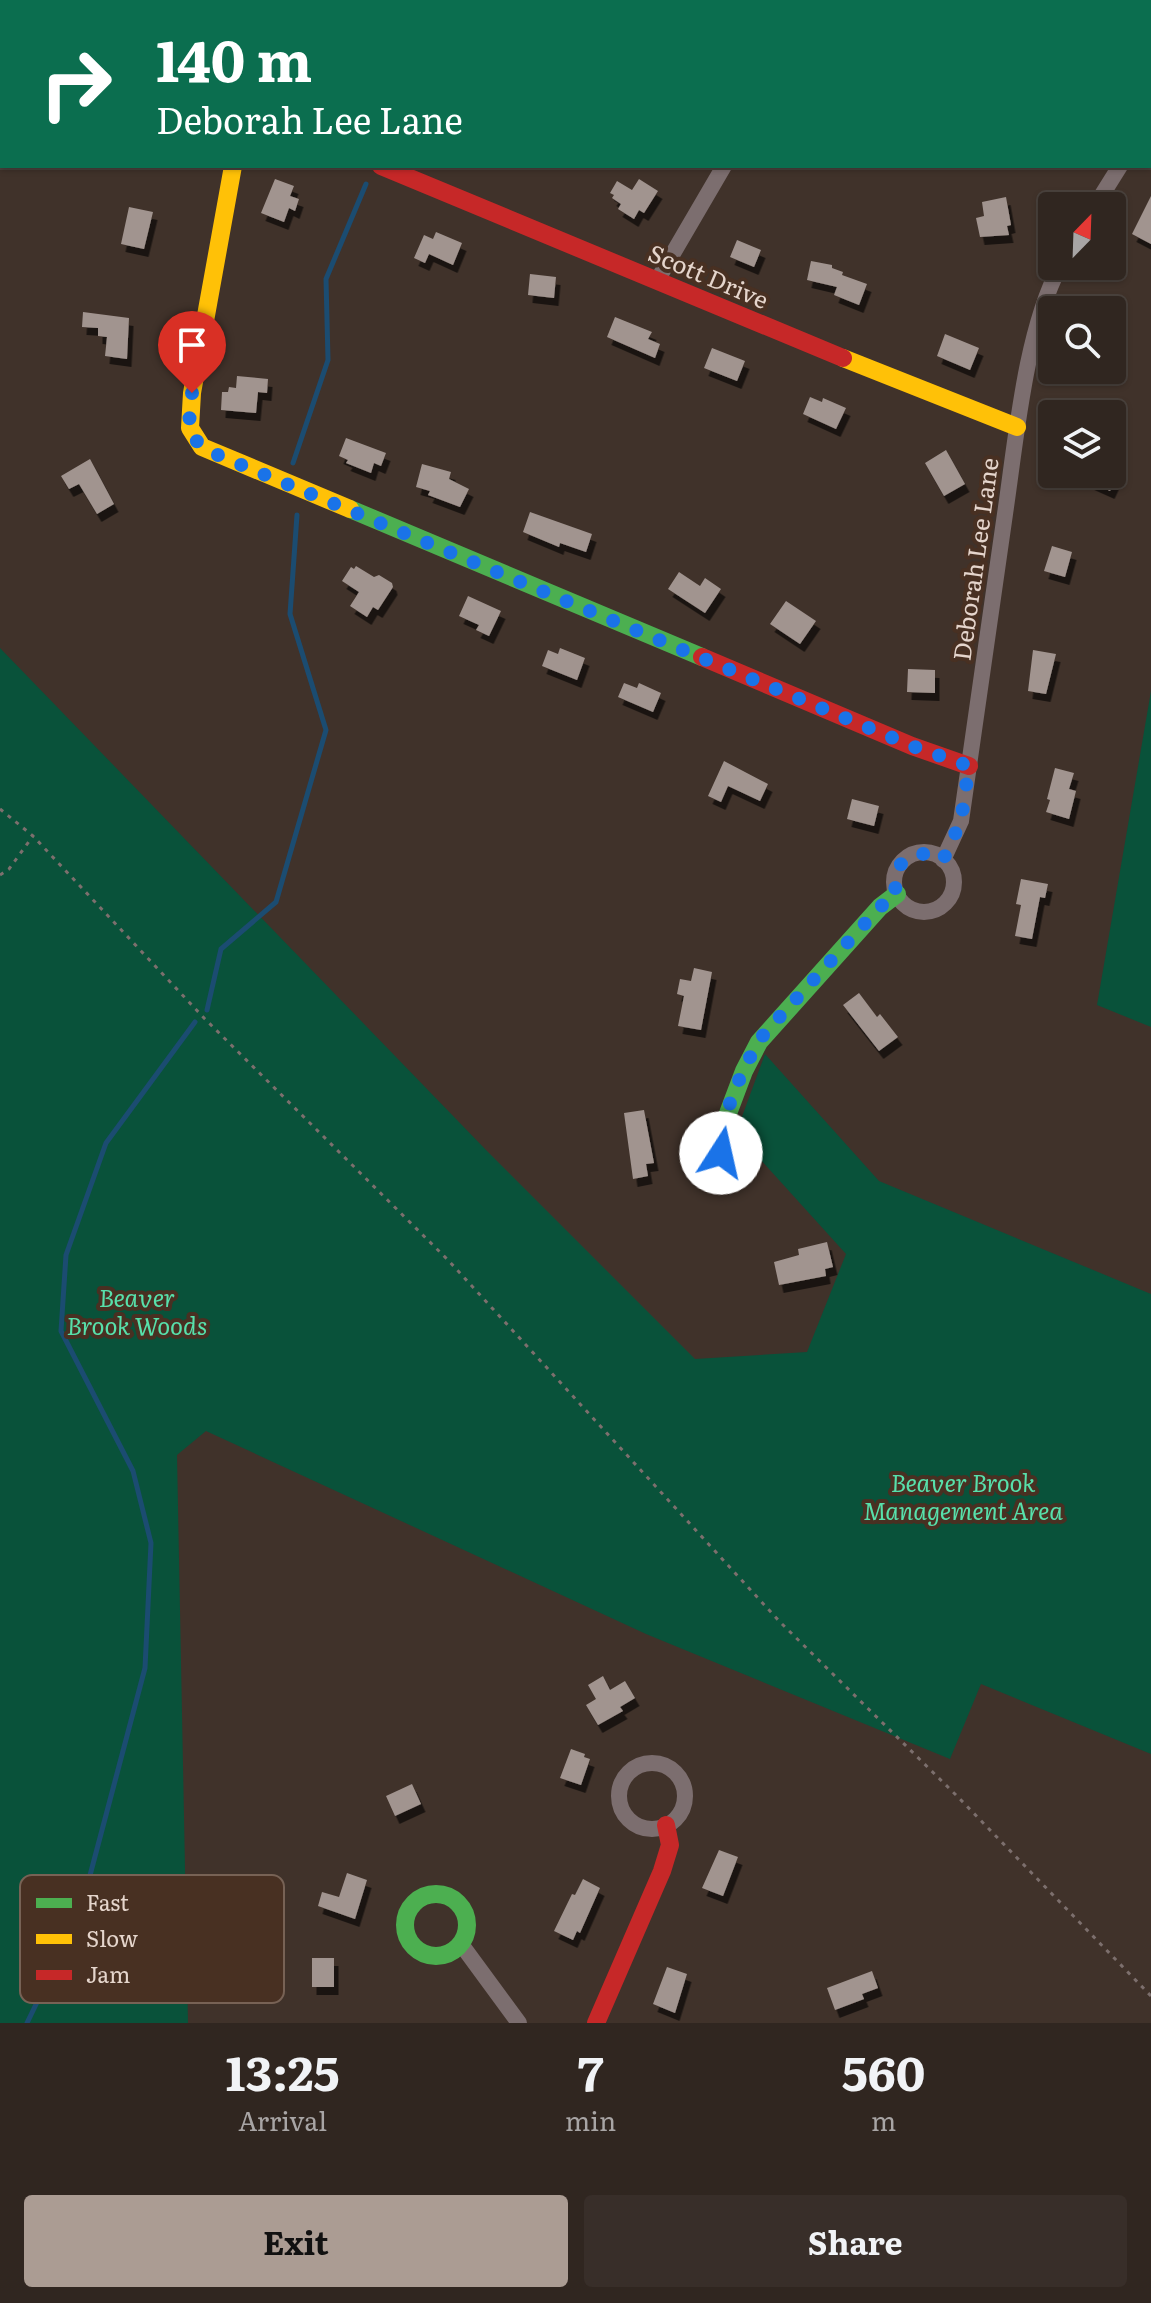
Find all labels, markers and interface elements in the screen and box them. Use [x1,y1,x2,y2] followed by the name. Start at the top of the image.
[156,16,312,99] text: 140 m
[24,32,128,136] icon: right
[156,92,463,145] text: Deborah Lee Lane
[1038,192,1126,280] north arrow
[1038,192,1126,488] map controls
[644,234,774,316] street label: Scott Drive
[1038,296,1126,384] button: search
[158,311,226,393] pin
[170,323,214,367] icon: arrive
[1038,400,1126,488] button: layers
[942,455,1006,663] street label: Deborah Lee Lane
[679,1111,763,1195] position arrow
[67,1279,207,1342] park label: Beaver Brook Woods
[863,1464,1063,1527] park label: Beaver Brook Management Area
[20,1875,284,2003] legend
[86,1885,129,1918] text: Fast
[86,1921,138,1954] text: Slow
[86,1957,130,1990] text: Jam
[226,2035,340,2106] text: 13:25
[578,2035,604,2106] text: 7
[842,2035,925,2106] text: 560
[238,2100,327,2139] text: Arrival
[565,2100,616,2139] text: min
[871,2100,896,2139] text: m
[24,2195,568,2287] button: Exit
[584,2195,1127,2287] button: Share

